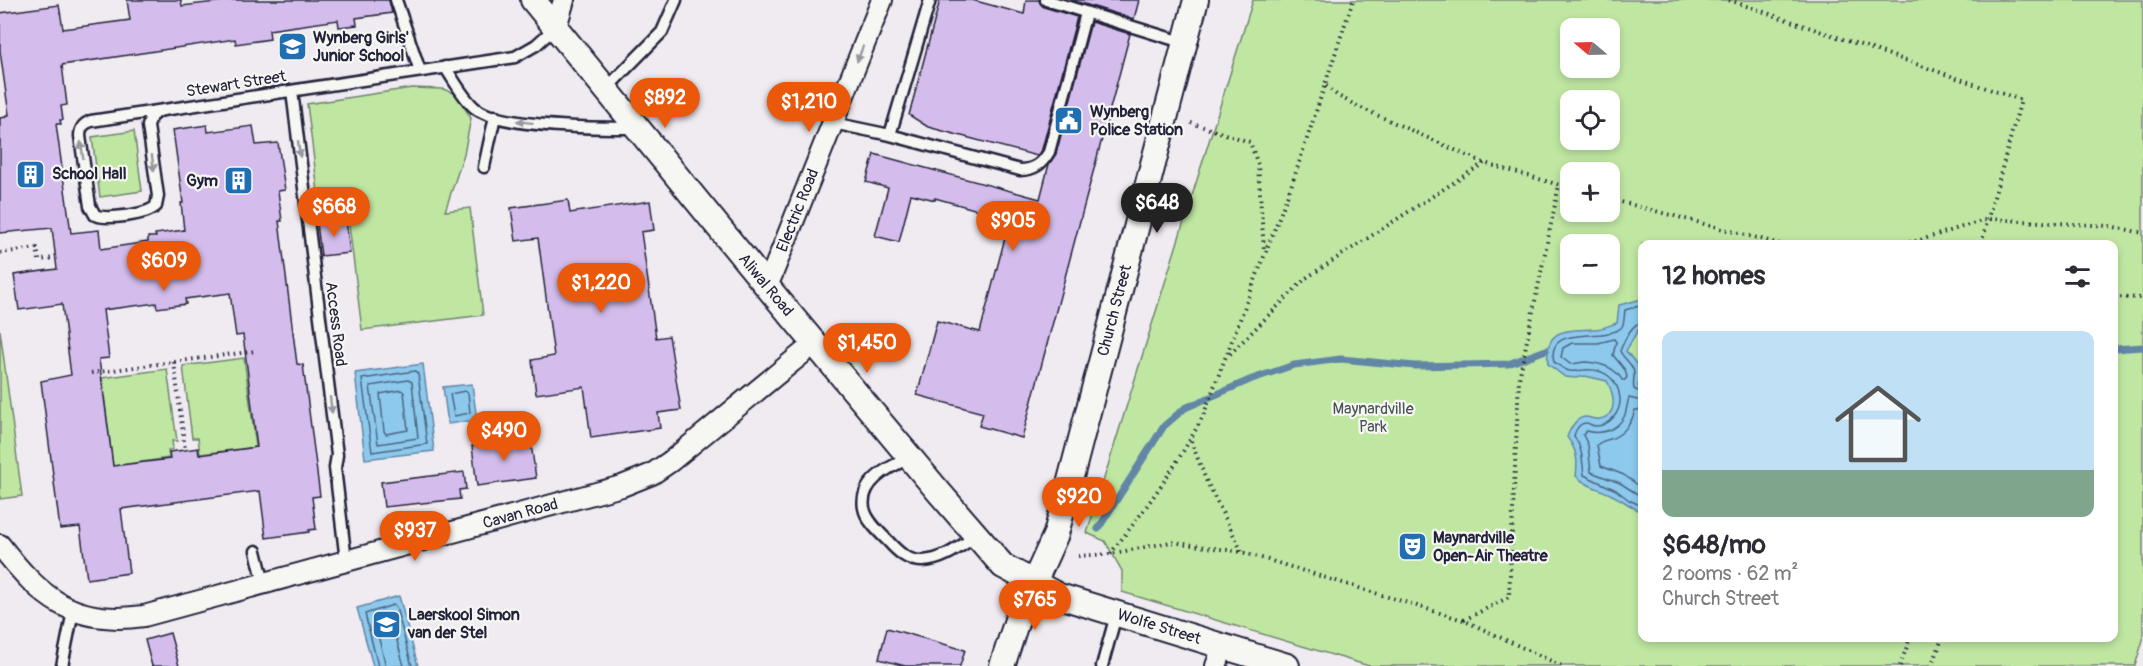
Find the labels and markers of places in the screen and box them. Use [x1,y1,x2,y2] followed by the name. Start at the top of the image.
[313,28,409,66] place label: Wynberg Girls' Junior School
[276,31,308,63] school or university icon: Wynberg Girls' Junior School
[629,78,701,129] pin: $892
[760,82,858,133] pin: $1,210
[1090,102,1183,140] place label: Wynberg Police Station
[1053,105,1085,137] public building icon: Wynberg Police Station
[15,158,47,190] building icon: School Hall
[52,164,127,184] place label: School Hall
[223,165,255,197] building icon: Gym
[186,171,218,191] place label: Gym
[1121,183,1193,234] pin: $648
[298,187,370,238] pin: $668
[977,201,1049,252] pin: $905
[128,241,200,292] pin: $609
[552,263,650,314] pin: $1,220
[818,323,916,374] pin: $1,450
[468,411,540,462] pin: $490
[1043,477,1115,528] pin: $920
[379,511,451,562] pin: $937
[1433,528,1549,566] place label: Maynardville Open-Air Theatre
[1396,531,1428,563] theatre icon: Maynardville Open-Air Theatre
[999,580,1071,631] pin: $765
[407,605,520,643] place label: Laerskool Simon van der Stel
[371,608,403,640] school or university icon: Laerskool Simon van der Stel

